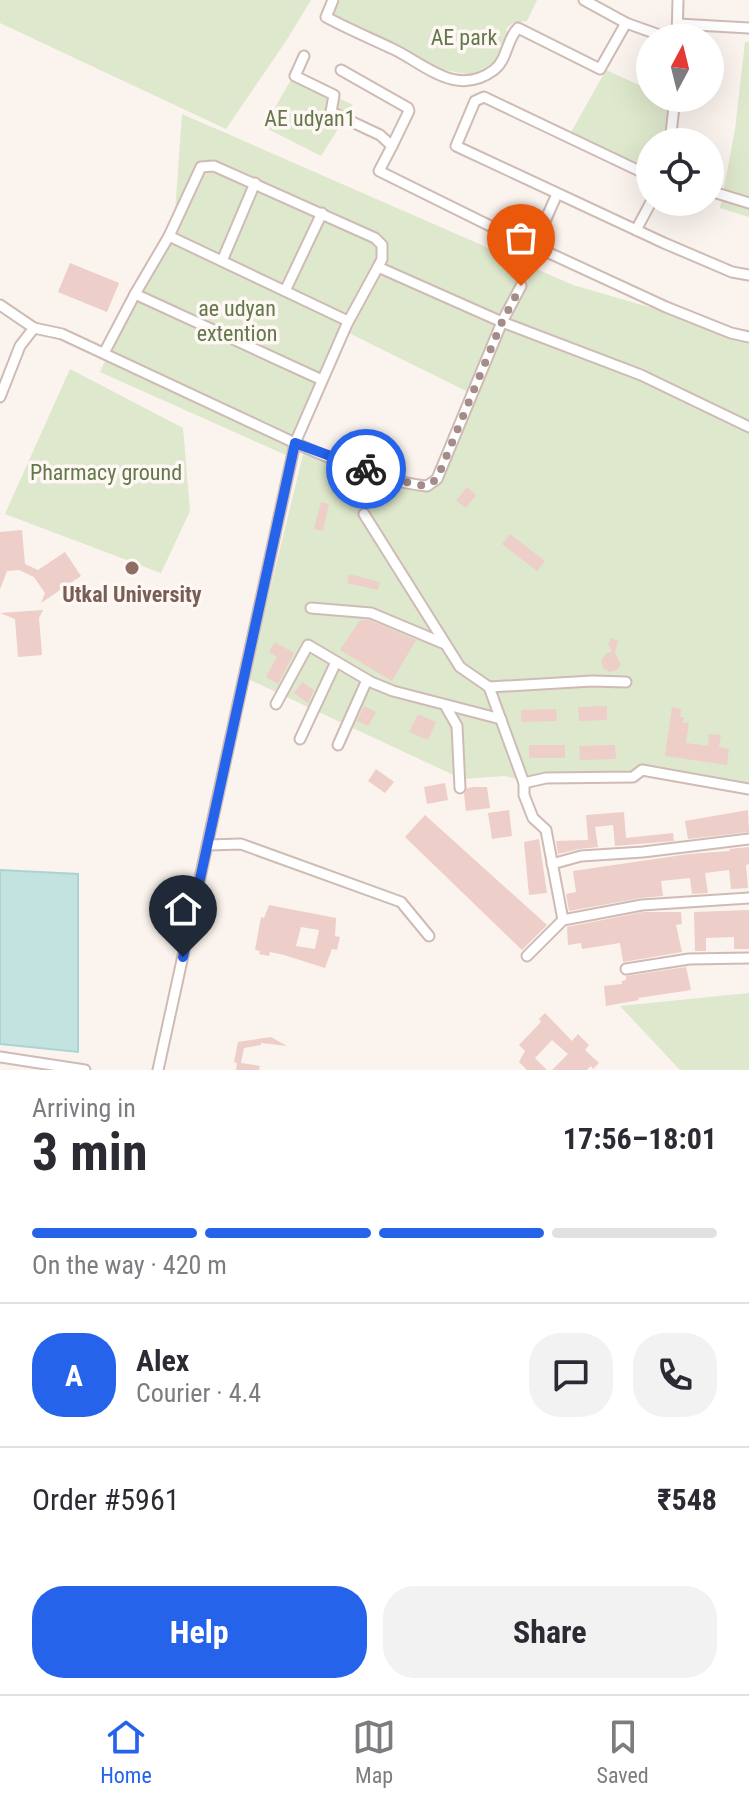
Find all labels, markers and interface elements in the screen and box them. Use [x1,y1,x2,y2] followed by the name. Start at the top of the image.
[636,24,724,112] north arrow
[636,24,724,216] map controls
[431,25,497,50] park label: AE park
[264,106,356,131] park label: AE udyan1
[636,128,724,216] button: locate
[487,204,555,286] pin
[499,216,543,260] icon: bag
[197,296,277,346] park label: ae udyan extention
[326,429,406,509] courier
[344,447,388,491] icon: bike
[30,460,182,485] park label: Pharmacy ground
[123,559,141,577] marker: Utkal University
[62,582,202,607] place label: Utkal University
[149,875,217,957] pin
[161,887,205,931] icon: home
[32,1093,136,1123] text: Arriving in
[563,1121,717,1156] text: 17:56–18:01
[32,1122,148,1183] text: 3 min
[32,1250,227,1280] text: On the way · 420 m
[529,1333,613,1417] button: chat
[633,1333,717,1417] button: phone
[136,1343,189,1378] text: Alex
[65,1358,83,1393] text: A
[136,1378,261,1408] text: Courier · 4.4
[32,1482,180,1517] text: Order #5961
[657,1482,717,1517] text: ₹548
[32,1586,367,1678] button: Help
[383,1586,717,1678] button: Share
[100,1715,152,1788] tab: Home
[352,1715,396,1788] tab: Map
[597,1715,649,1788] tab: Saved

